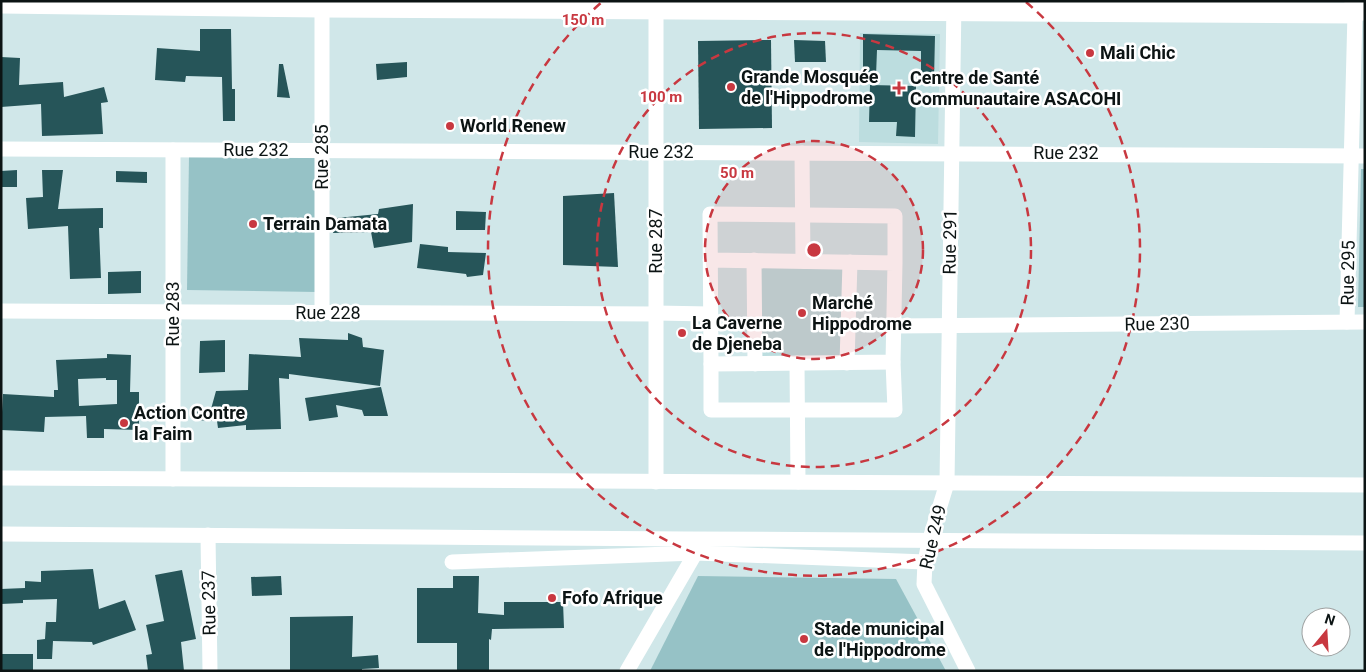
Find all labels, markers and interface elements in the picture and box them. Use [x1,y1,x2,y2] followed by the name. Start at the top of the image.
[562,11,604,29] text: 150 m
[1100,42,1175,63] place label: Mali Chic
[1084,47,1096,59] marker: Mali Chic
[741,66,879,108] place label: Grande Mosquée de l'Hippodrome
[910,67,1121,109] place label: Centre de Santé Communautaire ASACOHI
[725,81,737,93] marker: Grande Mosquée de l'Hippodrome
[892,81,906,95] marker: Centre de Santé Communautaire ASACOHI
[640,88,682,106] text: 100 m
[460,115,566,136] place label: World Renew
[444,120,456,132] marker: World Renew
[311,124,332,190] street label: Rue 285
[223,139,289,160] street label: Rue 232
[628,141,694,162] street label: Rue 232
[1033,142,1099,163] street label: Rue 232
[720,164,754,182] text: 50 m
[645,208,666,274] street label: Rue 287
[938,209,961,275] street label: Rue 291
[263,213,388,234] place label: Terrain Damata
[247,218,259,230] marker: Terrain Damata
[1336,240,1359,306] street label: Rue 295
[805,241,823,259] centre of rings
[162,281,183,347] street label: Rue 283
[812,292,912,334] place label: Marché Hippodrome
[295,302,361,323] street label: Rue 228
[796,307,808,319] marker: Marché Hippodrome
[692,312,783,354] place label: La Caverne de Djeneba
[1124,312,1190,335] street label: Rue 230
[676,327,688,339] marker: La Caverne de Djeneba
[134,402,246,444] place label: Action Contre la Faim
[118,417,130,429] marker: Action Contre la Faim
[915,503,950,571] street label: Rue 249
[197,570,220,636] street label: Rue 237
[562,587,663,608] place label: Fofo Afrique
[546,592,558,604] marker: Fofo Afrique
[1301,607,1351,657] north arrow
[1323,610,1337,629] text: N
[814,618,946,660] place label: Stade municipal de l'Hippodrome
[798,633,810,645] marker: Stade municipal de l'Hippodrome

